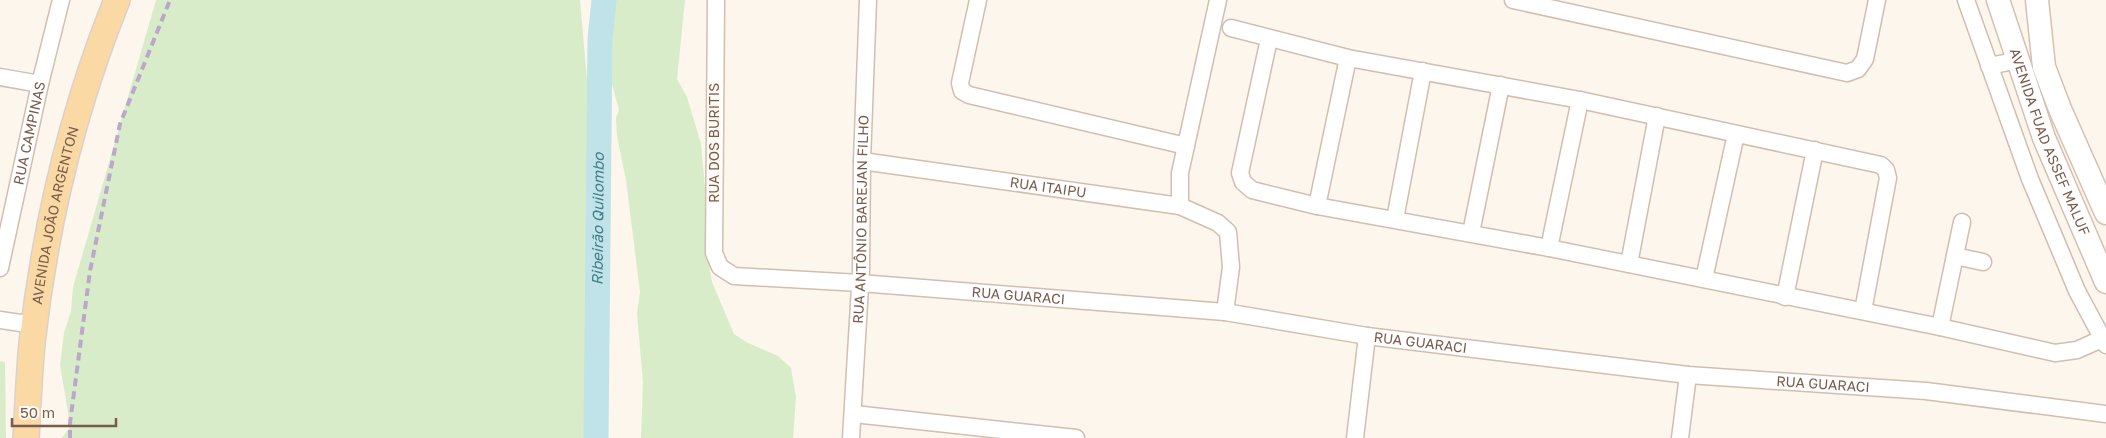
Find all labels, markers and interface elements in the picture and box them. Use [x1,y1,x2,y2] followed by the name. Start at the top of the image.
[2007,46,2094,238] street label: AVENIDA FUAD ASSEF MALUF
[9,80,48,186] street label: RUA CAMPINAS
[705,83,722,203] street label: RUA DOS BURITIS
[849,114,872,324] street label: RUA ANTÔNIO BAREJAN FILHO
[28,124,82,306] street label: AVENIDA JOÃO ARGENTON
[588,152,607,285] water label: Ribeirão Quilombo
[1009,173,1088,201] street label: RUA ITAIPU
[971,283,1066,307] street label: RUA GUARACI
[1373,328,1468,356] street label: RUA GUARACI
[1776,372,1870,395] street label: RUA GUARACI
[12,396,116,428] scale bar
[20,403,55,421] text: 50 m

